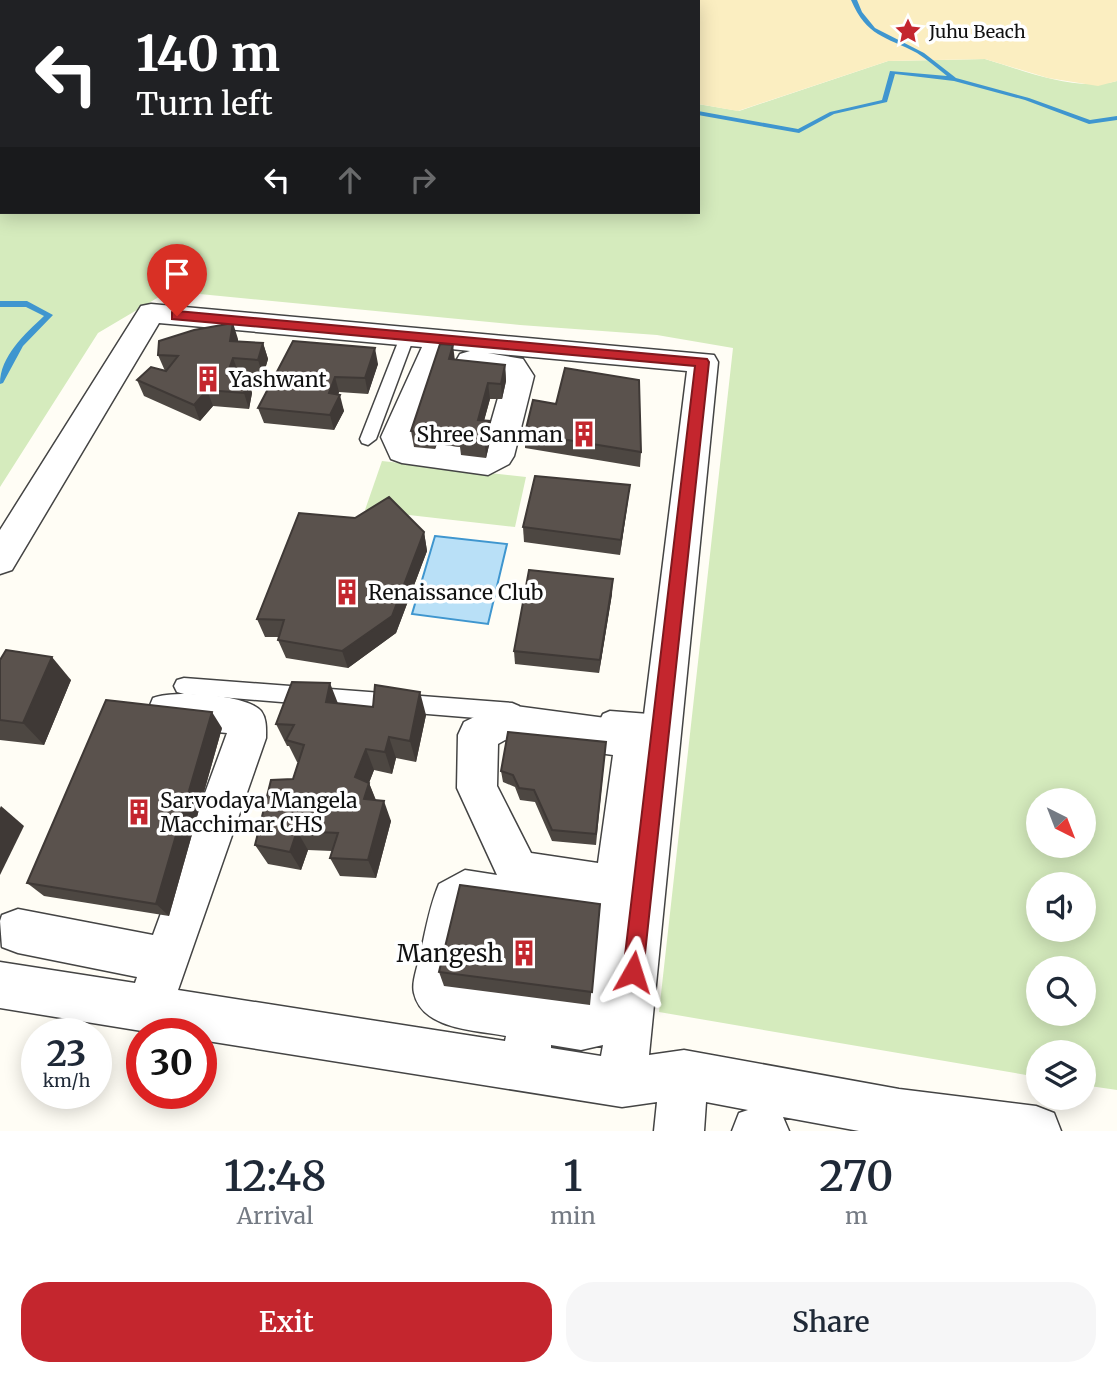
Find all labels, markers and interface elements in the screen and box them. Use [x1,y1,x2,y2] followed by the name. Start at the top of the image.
[893,16,923,46] place icon: Juhu Beach
[928,20,1026,43] place label: Juhu Beach
[136,23,280,84] text: 140 m
[21,28,112,119] icon: left
[136,84,273,124] text: Turn left
[258,161,296,199] icon: left
[331,161,369,199] icon: ahead
[404,161,442,199] icon: right
[147,244,207,316] pin
[158,255,196,293] icon: arrive
[193,364,223,394] building icon: Yashwant
[228,366,327,393] place label: Yashwant
[569,419,599,449] building icon: Shree Sanman
[417,421,563,448] place label: Shree Sanman
[332,577,362,607] building icon: Renaissance Club
[368,579,543,606] place label: Renaissance Club
[160,787,357,838] place label: Sarvodaya Mangela Macchimar CHS
[1026,788,1096,858] north arrow
[1026,788,1096,1110] map controls
[124,797,154,827] building icon: Sarvodaya Mangela Macchimar CHS
[1026,872,1096,942] button: sound
[596,935,670,1009] position arrow
[396,938,503,969] place label: Mangesh
[509,938,539,968] building icon: Mangesh
[1026,956,1096,1026] button: search
[126,1018,217,1109] speed limit sign: 30
[47,1032,86,1076] text: 23
[1026,1040,1096,1110] button: layers
[43,1069,90,1092] text: km/h
[224,1150,326,1202] text: 12:48
[563,1150,582,1202] text: 1
[819,1150,893,1202] text: 270
[237,1201,313,1230] text: Arrival
[550,1201,596,1230] text: min
[845,1201,868,1230] text: m
[21,1282,552,1362] button: Exit
[566,1282,1096,1362] button: Share

